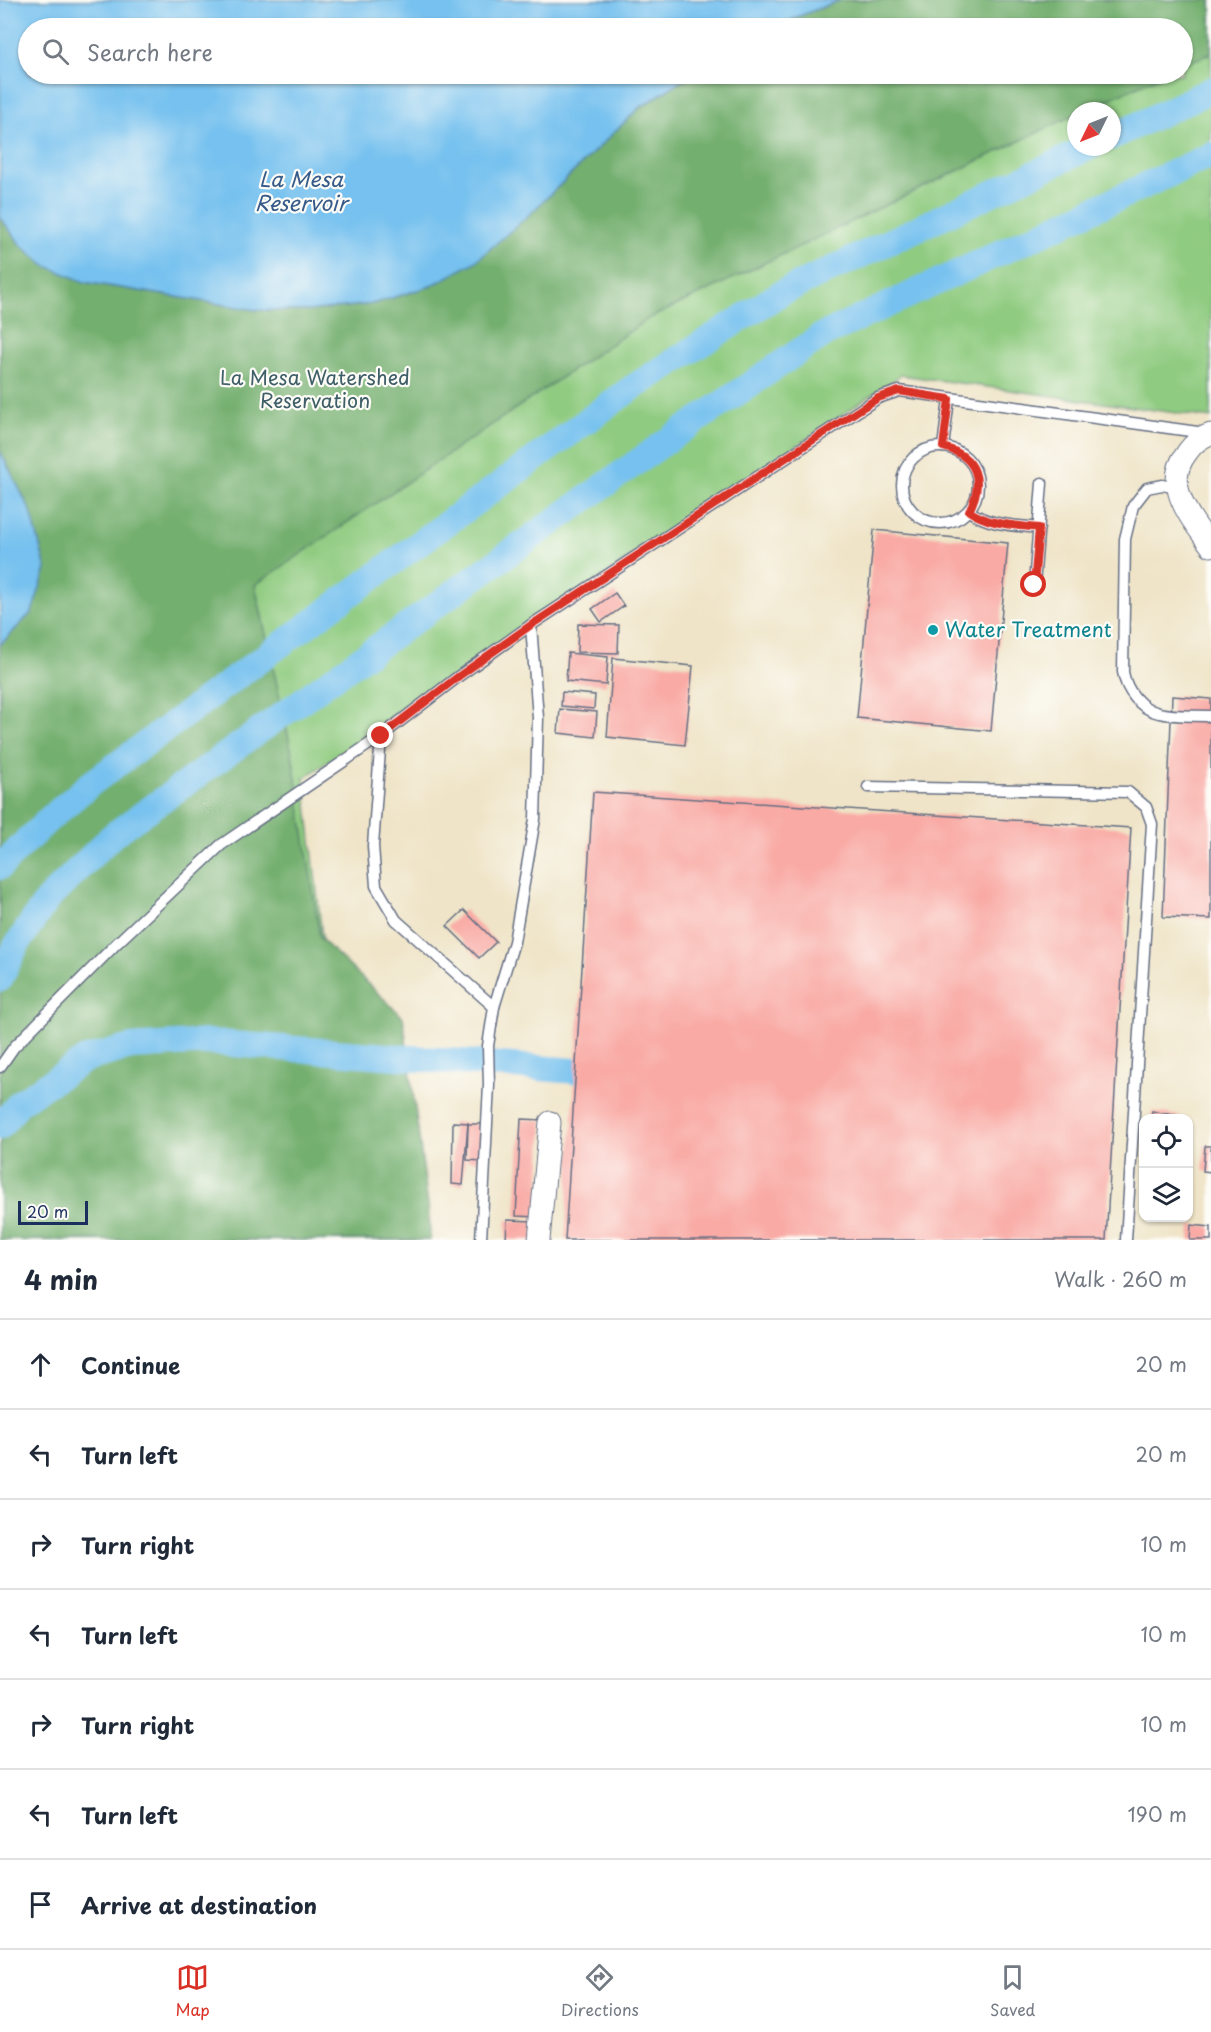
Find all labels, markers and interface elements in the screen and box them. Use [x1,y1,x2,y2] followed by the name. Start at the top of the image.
[18,18,1193,84] search box
[39,35,72,68] icon: search
[87,35,213,68] text: Search here
[1067,102,1121,156] north arrow
[255,162,351,218] water label: La Mesa Reservoir
[220,362,410,415] park label: La Mesa Watershed Reservation
[1020,571,1046,597] route start
[945,614,1112,644] place label: Water Treatment
[926,623,940,637] marker: Water Treatment
[367,722,393,748] route end
[1139,1114,1193,1222] map controls
[1139,1114,1193,1168] button: locate
[1139,1168,1193,1222] button: layers
[18,1198,88,1226] scale bar
[27,1199,68,1223] text: 20 m
[24,1260,98,1299] text: 4 min
[1054,1264,1187,1294] text: Walk · 260 m
[24,1348,57,1381] icon: ahead
[81,1348,180,1381] text: Continue
[1135,1349,1187,1379] text: 20 m
[24,1438,57,1471] icon: left
[81,1438,178,1471] text: Turn left
[1135,1439,1187,1469] text: 20 m
[24,1528,57,1561] icon: right
[81,1528,194,1561] text: Turn right
[1140,1529,1187,1559] text: 10 m
[24,1618,57,1651] icon: left
[81,1618,178,1651] text: Turn left
[1140,1619,1187,1649] text: 10 m
[24,1708,57,1741] icon: right
[81,1708,194,1741] text: Turn right
[1140,1709,1187,1739] text: 10 m
[24,1798,57,1831] icon: left
[81,1798,178,1831] text: Turn left
[1128,1799,1187,1829] text: 190 m
[24,1888,57,1921] icon: arrive
[81,1888,317,1921] text: Arrive at destination
[176,1961,210,2021] tab: Map
[561,1961,639,2021] tab: Directions
[990,1961,1035,2021] tab: Saved

